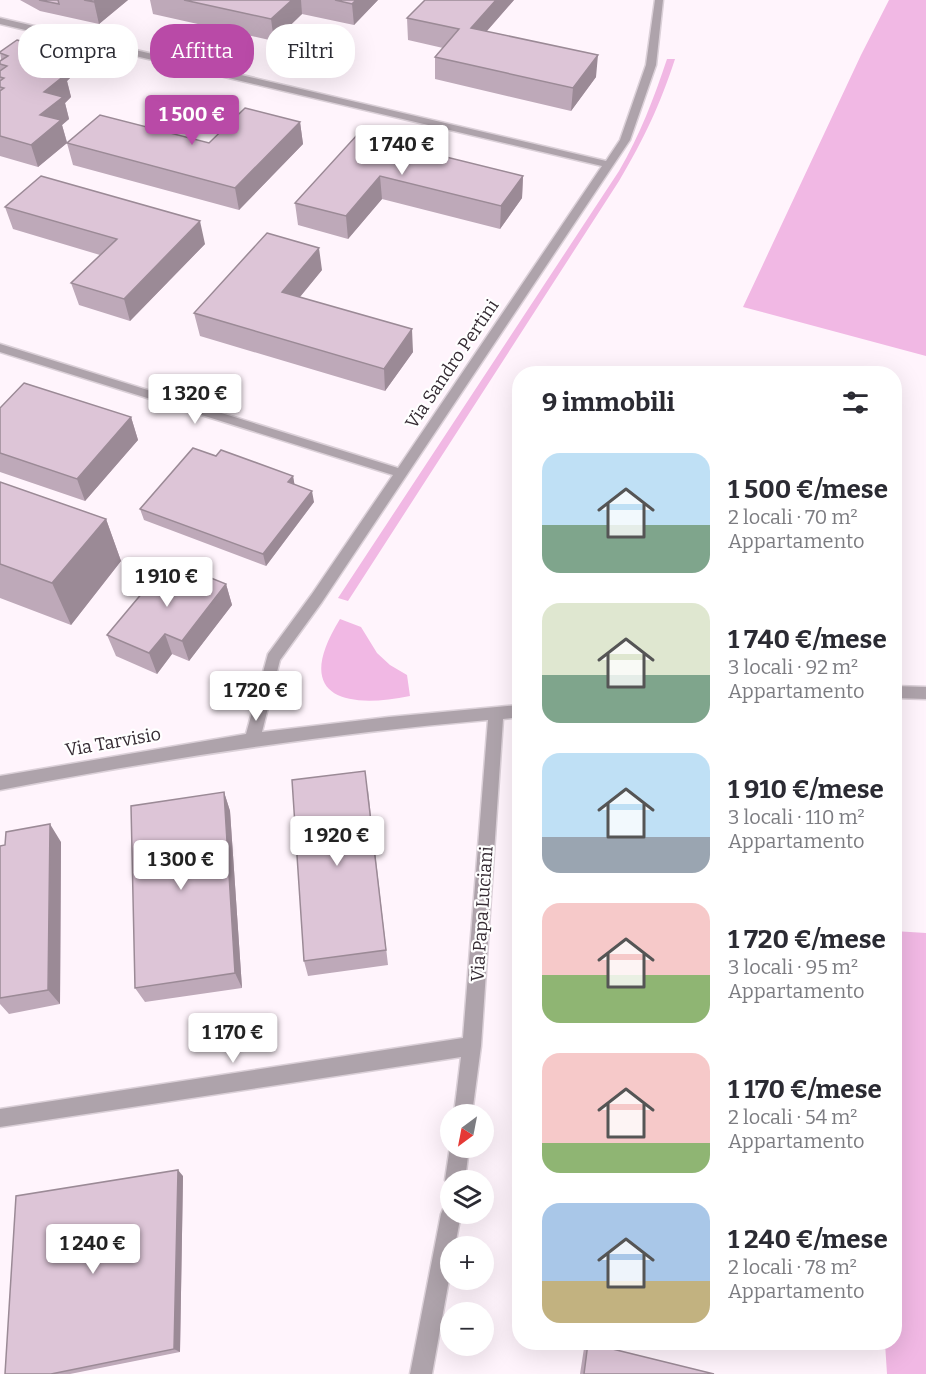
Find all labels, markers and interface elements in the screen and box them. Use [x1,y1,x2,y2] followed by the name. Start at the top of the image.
[18,24,138,78] chip: Compra
[150,24,254,78] chip: Affitta
[266,24,355,78] chip: Filtri
[137,95,247,146] pin: 1 500 €
[159,102,225,126] text: 1 500 €
[347,125,457,176] pin: 1 740 €
[369,132,435,156] text: 1 740 €
[401,295,503,433] street label: Via Sandro Pertini
[140,374,250,425] pin: 1 320 €
[162,381,228,405] text: 1 320 €
[839,386,872,419] icon: filters
[542,387,675,418] text: 9 immobili
[728,474,888,505] text: 1 500 €/mese
[590,477,662,549] icon: home
[728,505,858,529] text: 2 locali · 70 m²
[728,529,865,553] text: Appartamento
[112,557,222,608] pin: 1 910 €
[136,564,198,588] text: 1 910 €
[728,624,887,655] text: 1 740 €/mese
[590,627,662,699] icon: home
[728,655,858,679] text: 3 locali · 92 m²
[201,671,311,722] pin: 1 720 €
[224,678,288,702] text: 1 720 €
[728,679,865,703] text: Appartamento
[63,723,163,761] street label: Via Tarvisio
[728,774,884,805] text: 1 910 €/mese
[590,777,662,849] icon: home
[728,805,865,829] text: 3 locali · 110 m²
[282,816,392,867] pin: 1 920 €
[304,823,370,847] text: 1 920 €
[728,829,865,853] text: Appartamento
[126,840,236,891] pin: 1 300 €
[466,845,498,983] street label: Via Papa Luciani
[148,847,214,871] text: 1 300 €
[728,924,886,955] text: 1 720 €/mese
[590,927,662,999] icon: home
[728,955,858,979] text: 3 locali · 95 m²
[728,979,865,1003] text: Appartamento
[178,1013,288,1064] pin: 1 170 €
[202,1020,264,1044] text: 1 170 €
[728,1074,882,1105] text: 1 170 €/mese
[590,1077,662,1149] icon: home
[440,1104,494,1158] north arrow
[440,1104,494,1356] map controls
[728,1105,857,1129] text: 2 locali · 54 m²
[728,1129,865,1153] text: Appartamento
[440,1170,494,1224] button: layers
[38,1224,148,1275] pin: 1 240 €
[728,1224,888,1255] text: 1 240 €/mese
[590,1227,662,1299] icon: home
[60,1231,126,1255] text: 1 240 €
[440,1236,494,1290] button: +
[728,1255,857,1279] text: 2 locali · 78 m²
[728,1279,865,1303] text: Appartamento
[440,1302,494,1356] button: −

